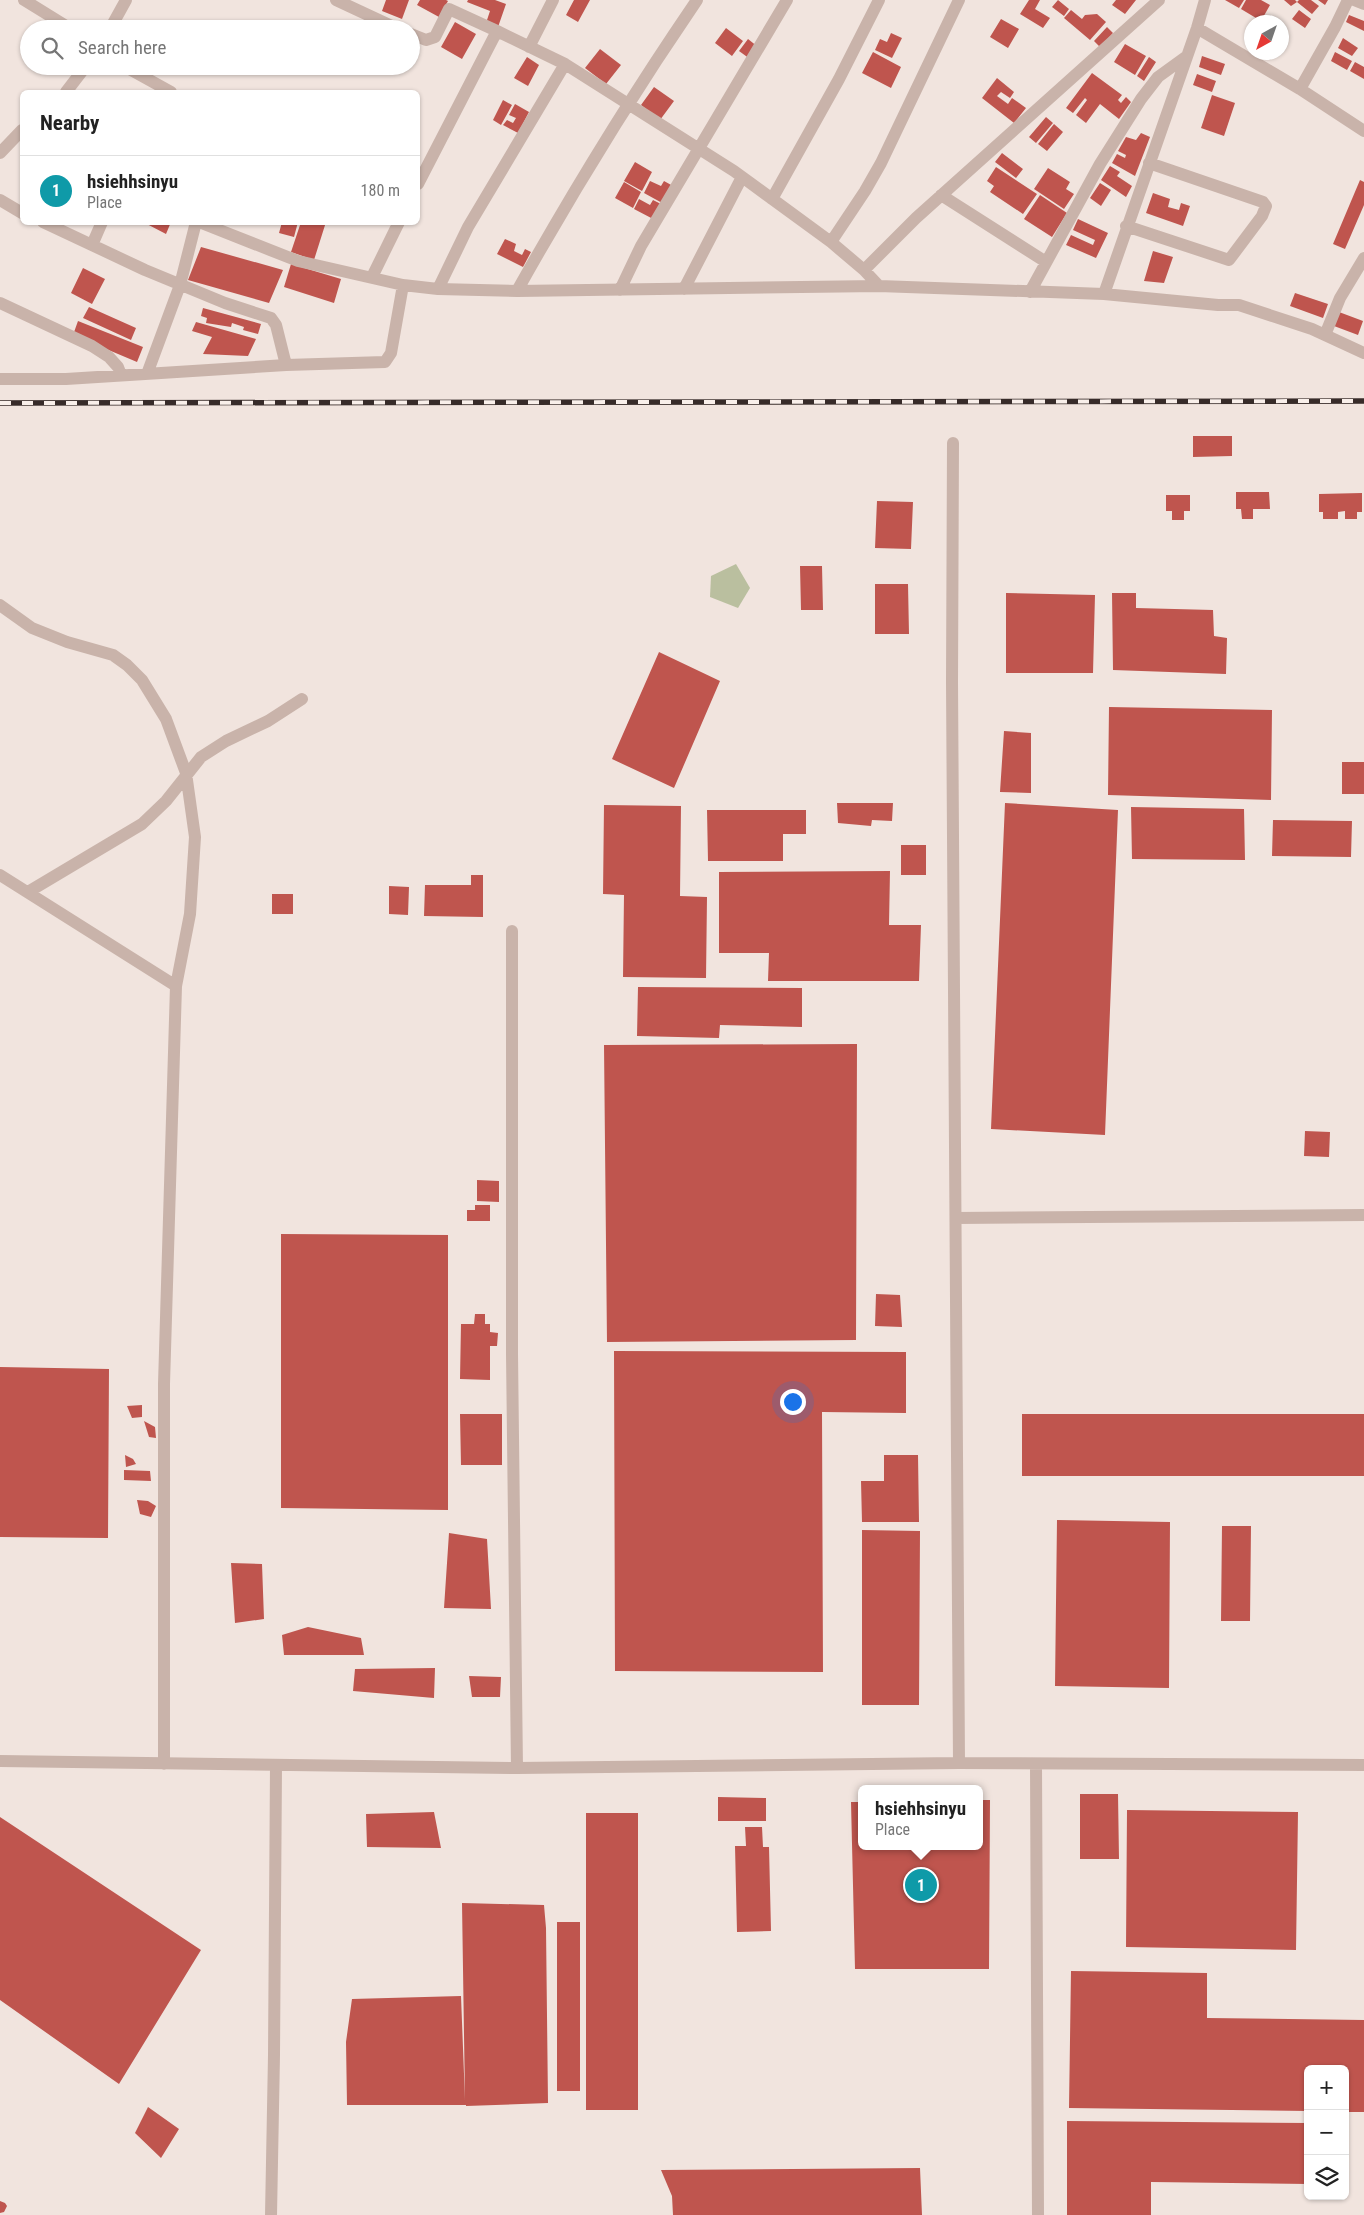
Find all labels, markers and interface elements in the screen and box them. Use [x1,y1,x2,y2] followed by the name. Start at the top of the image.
[1244,15,1289,60] north arrow
[20,20,420,75] search box
[38,34,66,62] icon: search
[78,36,166,59] text: Search here
[40,111,99,135] text: Nearby
[87,170,178,193] text: hsiehhsinyu
[52,181,60,200] text: 1
[361,181,400,200] text: 180 m
[87,193,122,212] text: Place
[780,1389,806,1415] your location
[858,1785,983,1850] popup
[875,1797,966,1820] text: hsiehhsinyu
[875,1820,910,1839] text: Place
[905,1866,937,1904] pin: 1
[1304,2065,1349,2200] map controls
[1304,2065,1349,2110] button: +
[1304,2110,1349,2155] button: −
[1304,2155,1349,2200] button: layers

